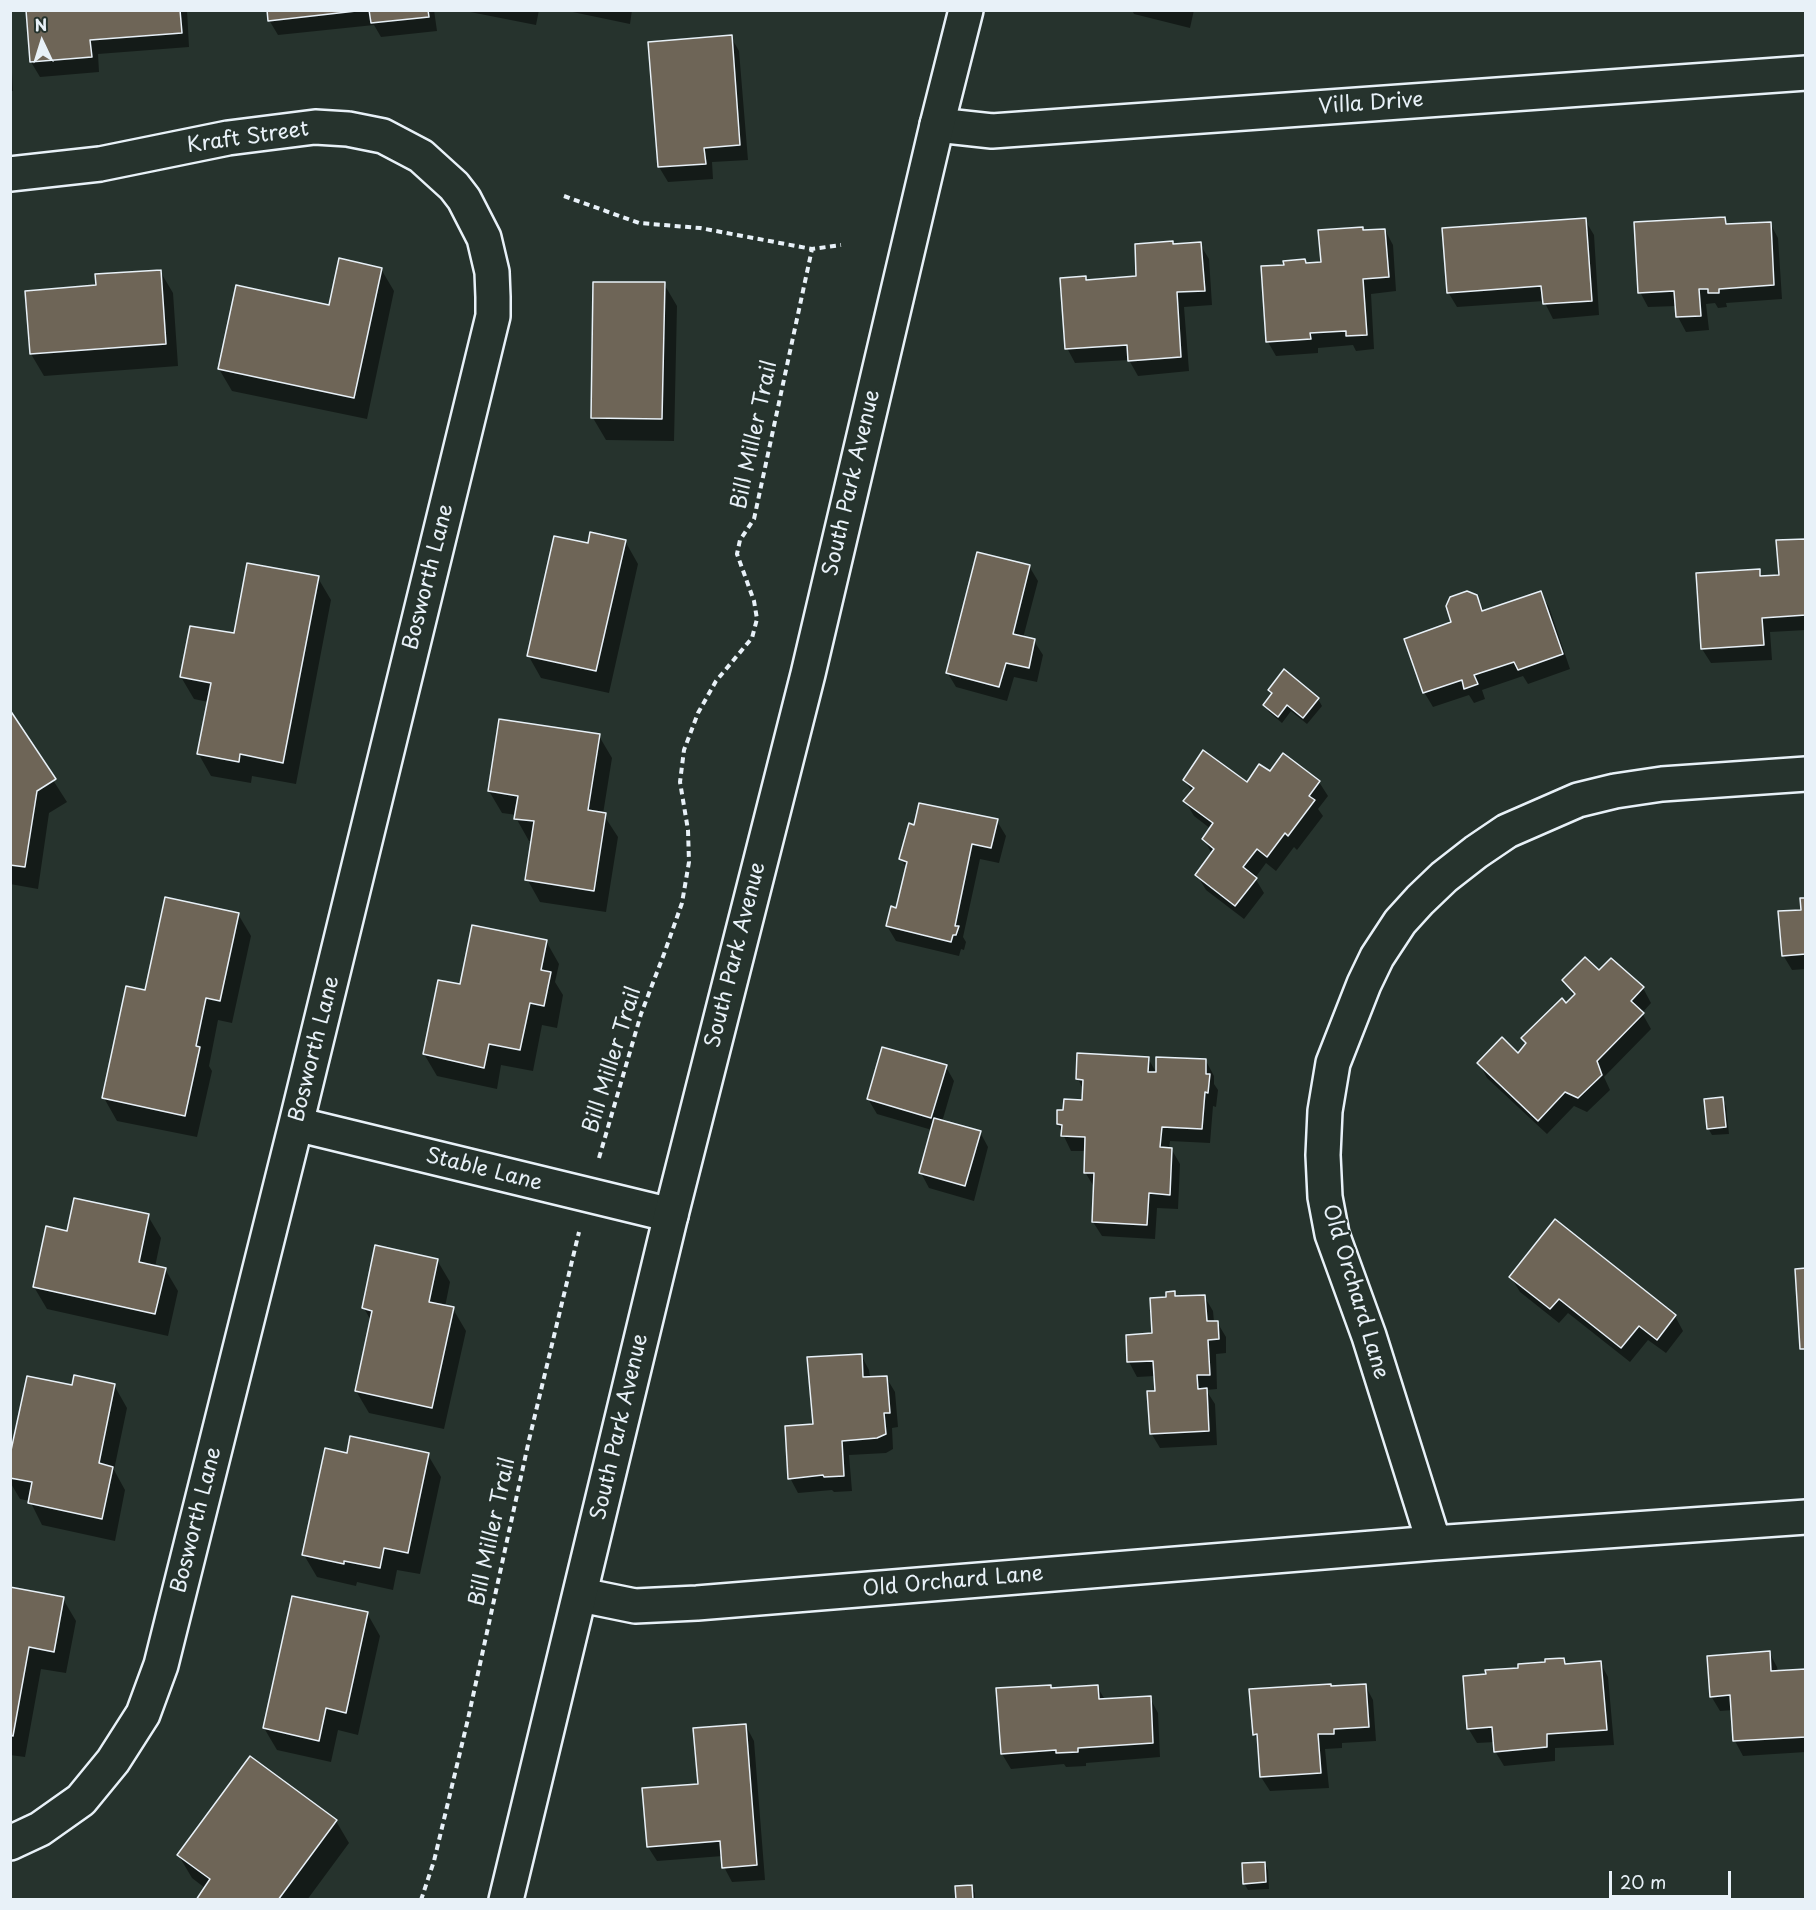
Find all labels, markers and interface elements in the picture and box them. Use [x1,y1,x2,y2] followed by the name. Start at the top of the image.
[12,12,72,72] north arrow
[34,12,48,36] text: N
[1318,88,1424,120] street label: Villa Drive
[185,117,311,159] street label: Kraft Street
[727,358,783,512] street label: Bill Miller Trail
[818,387,886,579] street label: South Park Avenue
[399,501,459,653] street label: Bosworth Lane
[701,860,771,1050] street label: South Park Avenue
[285,973,345,1125] street label: Bosworth Lane
[579,984,647,1136] street label: Bill Miller Trail
[423,1143,545,1197] street label: Stable Lane
[1316,1201,1394,1383] street label: Old Orchard Lane
[586,1331,654,1523] street label: South Park Avenue
[167,1444,227,1596] street label: Bosworth Lane
[465,1455,521,1609] street label: Bill Miller Trail
[861,1562,1045,1602] street label: Old Orchard Lane
[1612,1859,1734,1897] scale bar
[1620,1868,1666,1895] text: 20 m

